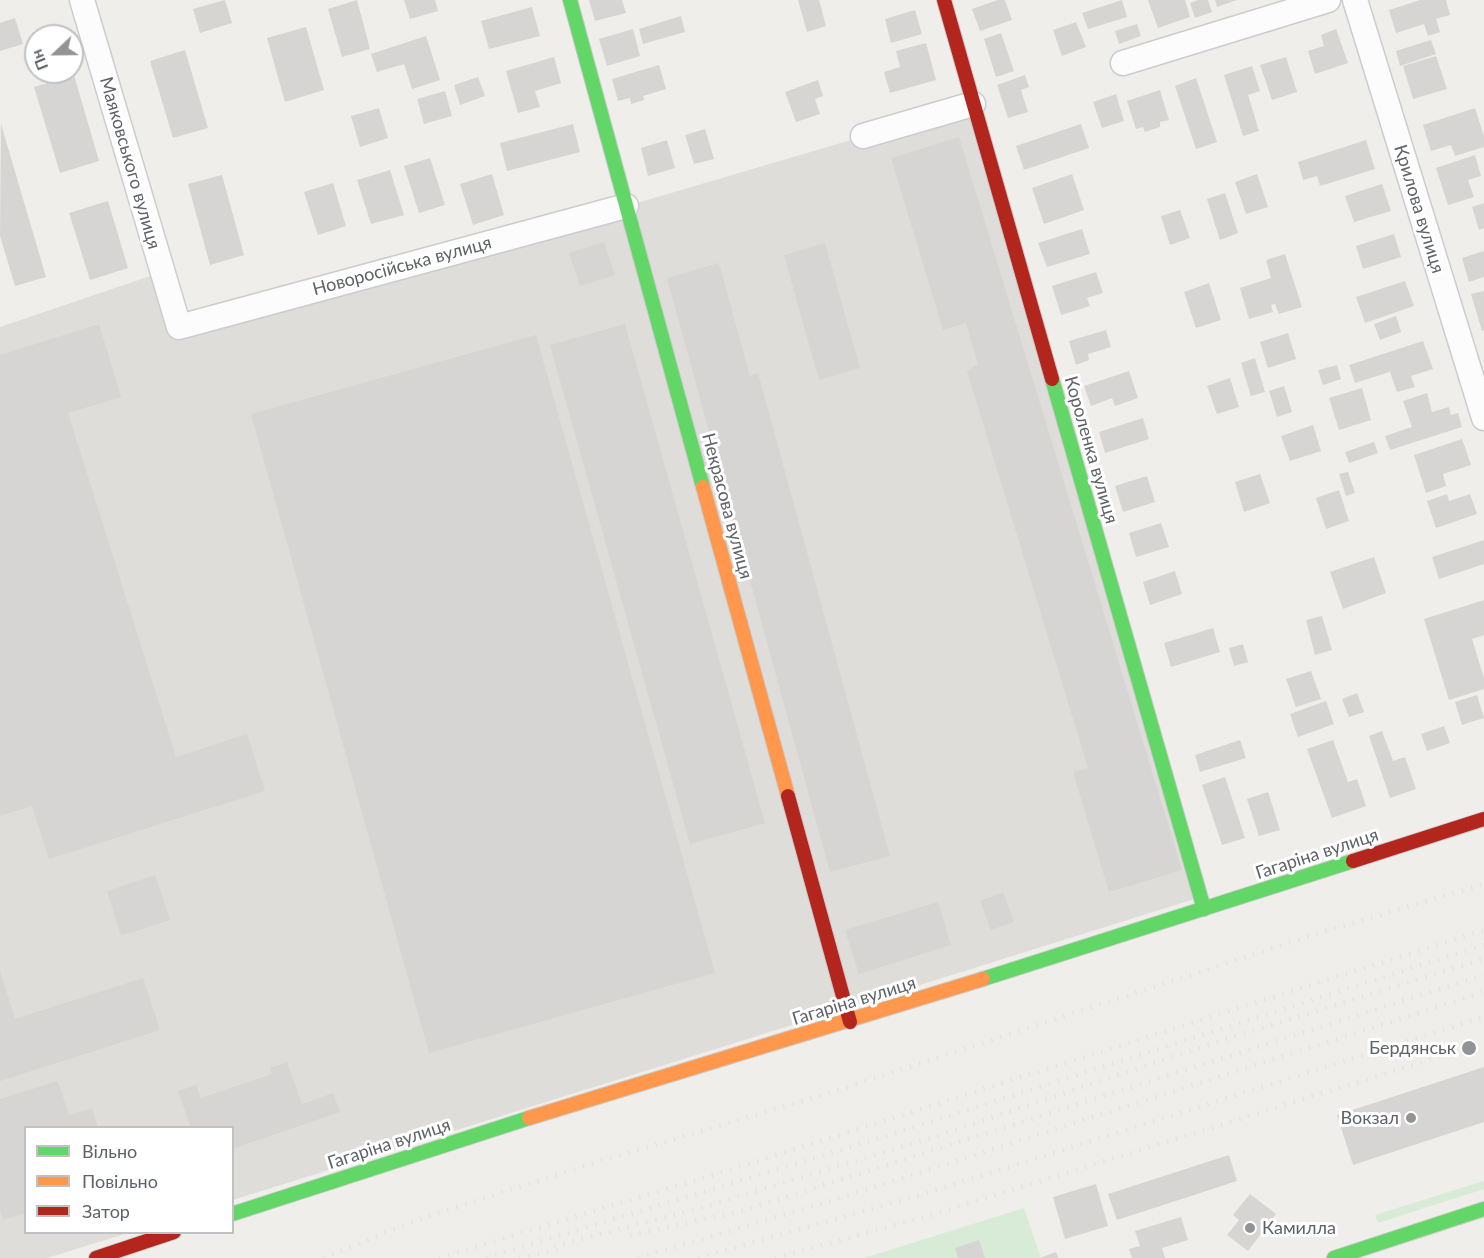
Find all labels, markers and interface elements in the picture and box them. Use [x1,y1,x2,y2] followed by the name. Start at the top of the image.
[24,24,84,84] north arrow
[26,47,51,73] text: Пн
[95,74,165,252] street label: Маяковського вулиця
[1389,142,1449,276] street label: Крилова вулиця
[310,232,494,300] street label: Новоросійська вулиця
[1060,374,1122,526] street label: Короленка вулиця
[697,431,757,581] street label: Некрасова вулиця
[1253,824,1381,884] street label: Гагаріна вулиця
[790,972,918,1030] street label: Гагаріна вулиця
[1369,1037,1456,1059] place label: Бердянськ
[1460,1039,1478,1057] marker: Бердянськ
[1340,1107,1399,1129] place label: Вокзал
[1404,1111,1418,1125] marker: Вокзал
[325,1114,453,1174] street label: Гагаріна вулиця
[24,1126,234,1234] legend
[82,1140,137,1162] text: Вільно
[82,1170,158,1192] text: Повільно
[82,1200,130,1222] text: Затор
[1262,1217,1336,1239] place label: Камилла
[1243,1221,1257,1235] marker: Камилла

